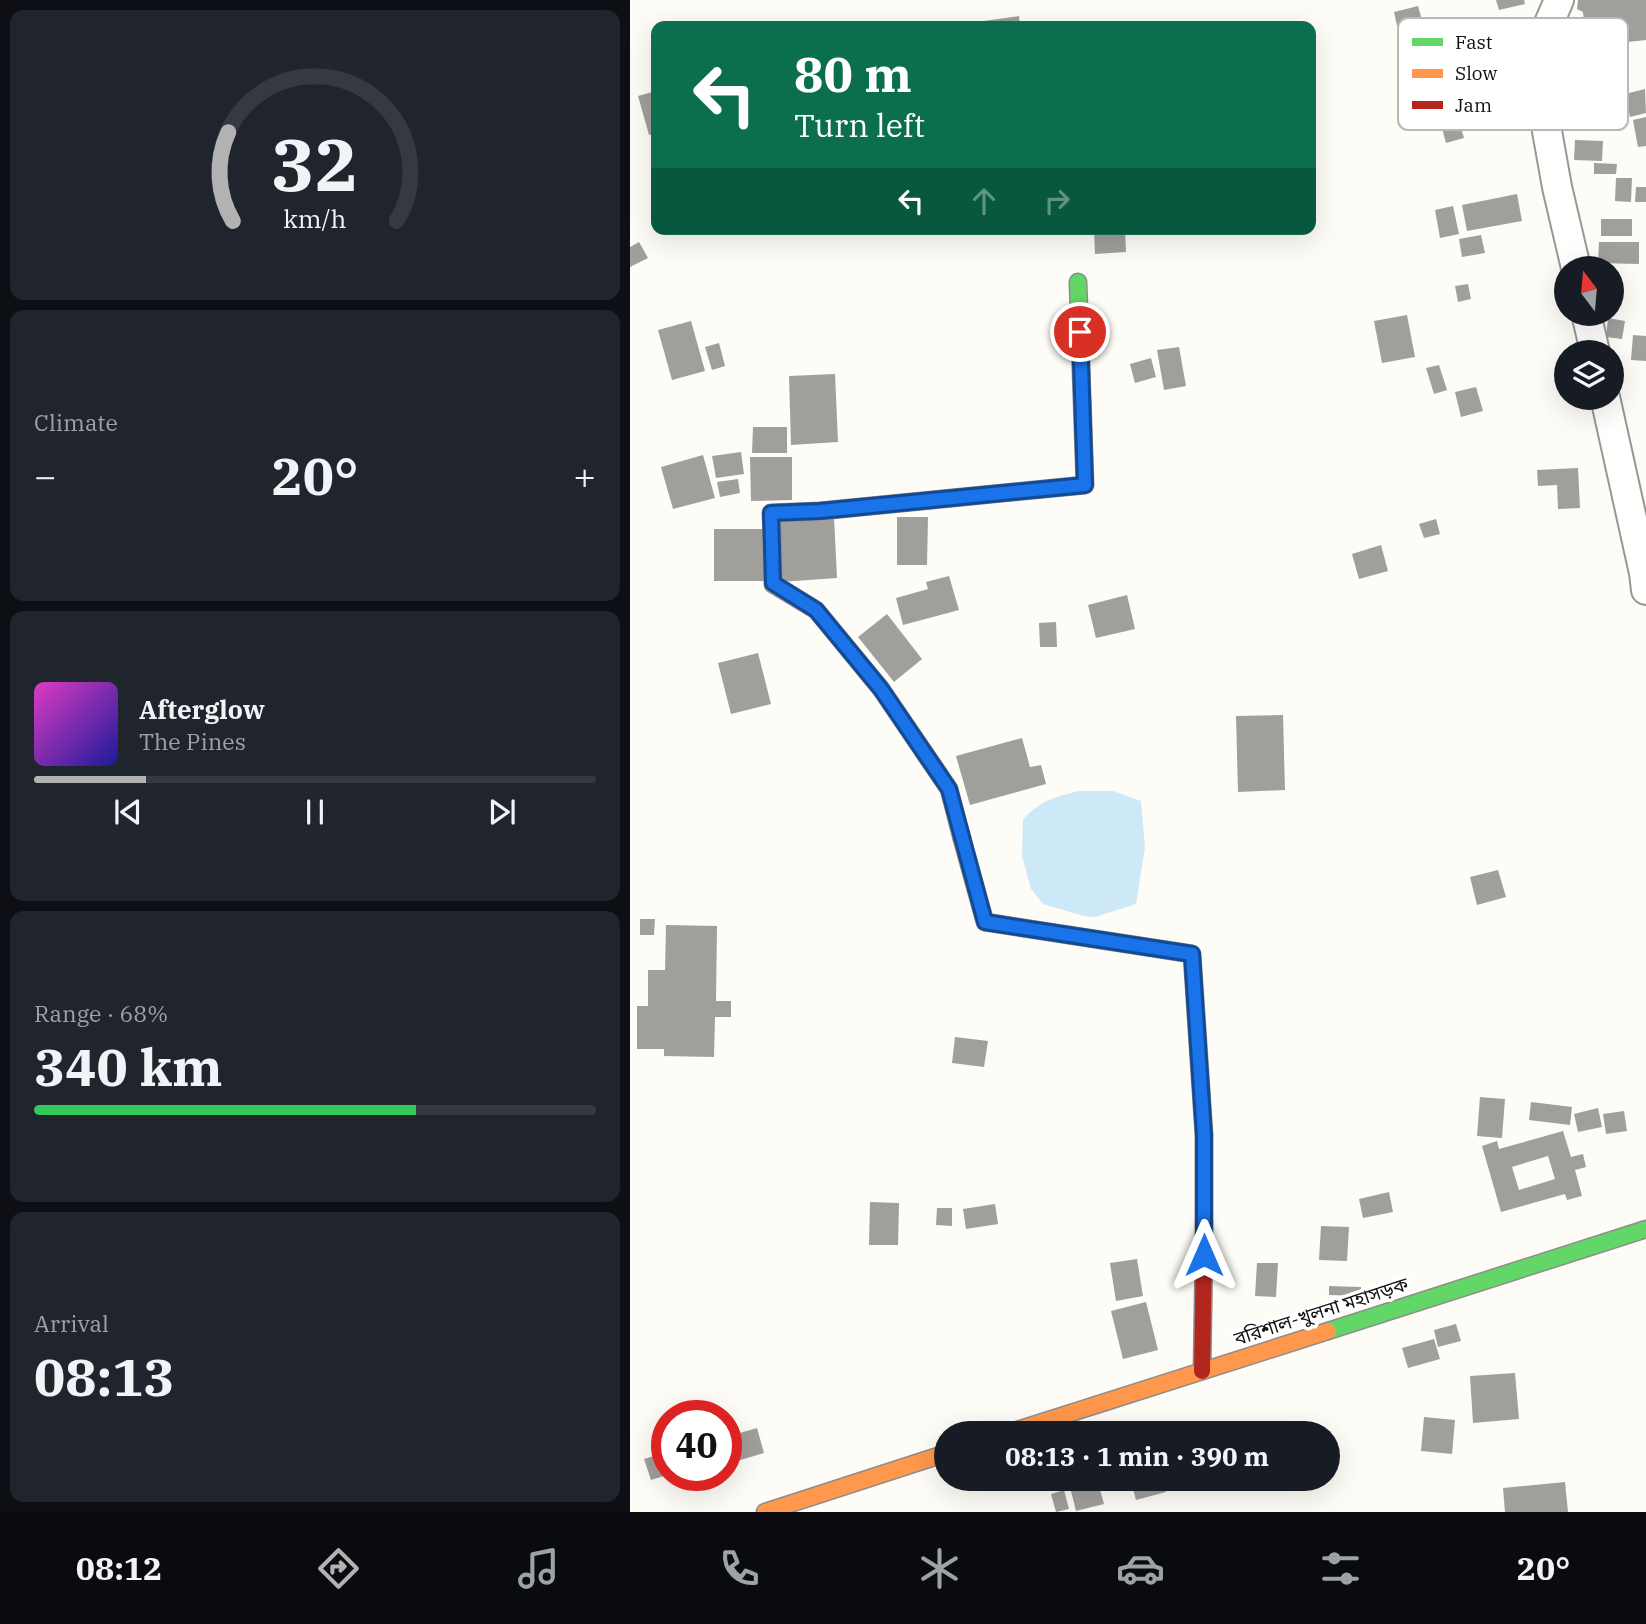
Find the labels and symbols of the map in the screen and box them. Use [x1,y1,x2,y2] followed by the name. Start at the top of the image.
[1398,18,1628,130] legend
[1455,30,1493,54] text: Fast
[1455,61,1497,85] text: Slow
[1455,93,1492,117] text: Jam
[1554,256,1624,326] north arrow
[1050,302,1110,362] pin
[1167,1218,1241,1292] position arrow
[1230,1271,1412,1351] street label: বরিশাল-খুলনা মহাসড়ক
[651,1400,742,1491] speed limit sign: 40

